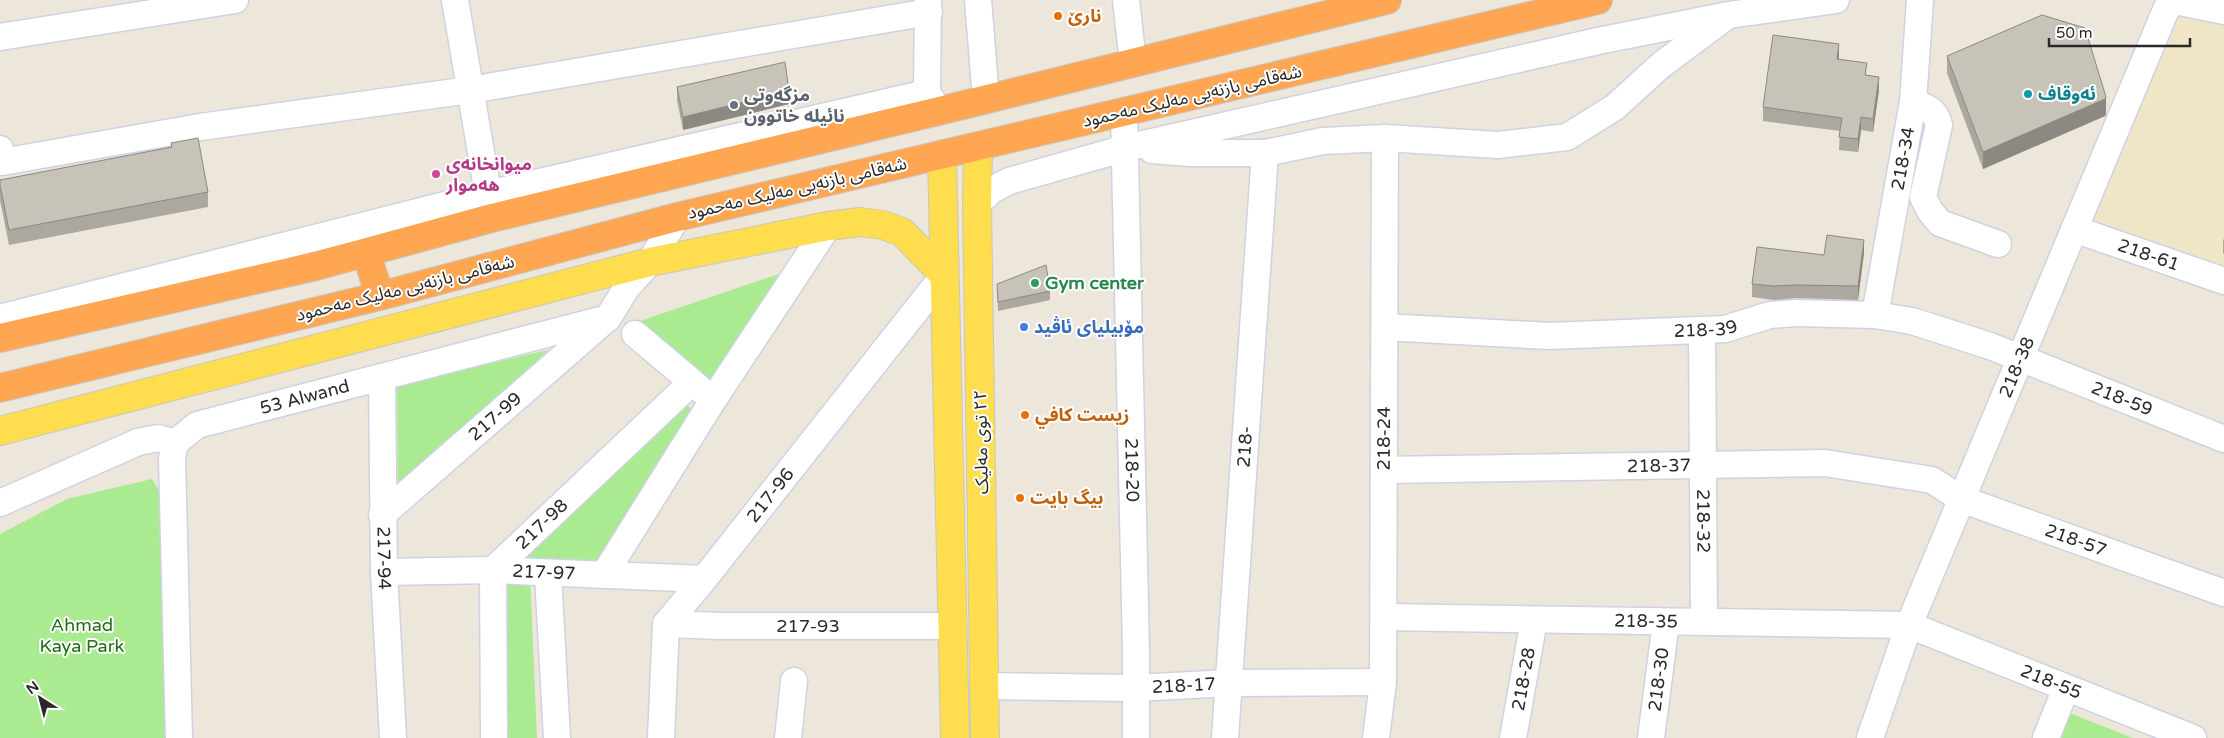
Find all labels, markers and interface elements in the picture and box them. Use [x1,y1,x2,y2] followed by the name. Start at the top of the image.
[1068,5,1102,27] place label: نارێ
[1052,10,1064,22] marker: نارێ
[2049,15,2190,47] scale bar
[2056,24,2093,42] text: 50 m
[1080,60,1304,132] street label: شەقامی بازنەیی مەلیک مەحمود
[2038,83,2096,105] place label: ئەوقاف
[744,84,845,127] place label: مزگەوتی نائیلە خاتوون
[2022,88,2034,100] marker: ئەوقاف
[728,99,740,111] marker: مزگەوتی نائیلە خاتوون
[1886,125,1919,192] street label: 218-34
[685,152,909,224] street label: شەقامی بازنەیی مەلیک مەحمود
[445,153,532,196] place label: میوانخانەی هەموار
[430,168,442,180] marker: میوانخانەی هەموار
[2115,234,2182,276] street label: 218-61
[293,250,517,326] street label: شەقامی بازنەیی مەلیک مەحمود
[1045,272,1145,294] place label: Gym center
[1029,277,1041,289] marker: Gym center
[1673,315,1740,342] street label: 218-39
[1034,316,1144,338] place label: مۆبیلیای ئاڤید
[1018,321,1030,333] marker: مۆبیلیای ئاڤید
[1994,333,2039,401] street label: 218-38
[257,375,352,419] street label: 53 Alwand
[2088,376,2156,420] street label: 218-59
[464,387,526,446] street label: 217-99
[969,389,993,495] street label: ٢٢ توی مەلیک
[1035,404,1129,429] place label: زيست كافي
[1373,406,1395,470] street label: 218-24
[1019,409,1031,421] marker: زيست كافي
[1233,425,1257,468] street label: 218-
[1120,438,1144,502] street label: 218-20
[1627,454,1691,477] street label: 218-37
[742,463,799,527] street label: 217-96
[1030,487,1103,509] place label: بیگ بایت
[1692,489,1715,553] street label: 218-32
[1014,492,1026,504] marker: بیگ بایت
[511,494,572,554] street label: 217-98
[2042,519,2110,561] street label: 218-57
[373,526,396,590] street label: 217-94
[512,560,576,585] street label: 217-97
[1614,610,1678,632] street label: 218-35
[40,614,125,657] park label: Ahmad Kaya Park
[776,615,840,637] street label: 217-93
[1507,646,1540,712] street label: 218-28
[1644,646,1674,713] street label: 218-30
[2017,660,2085,704] street label: 218-55
[15,673,65,723] north arrow
[1151,673,1216,698] street label: 218-17
[23,678,42,698] text: N

